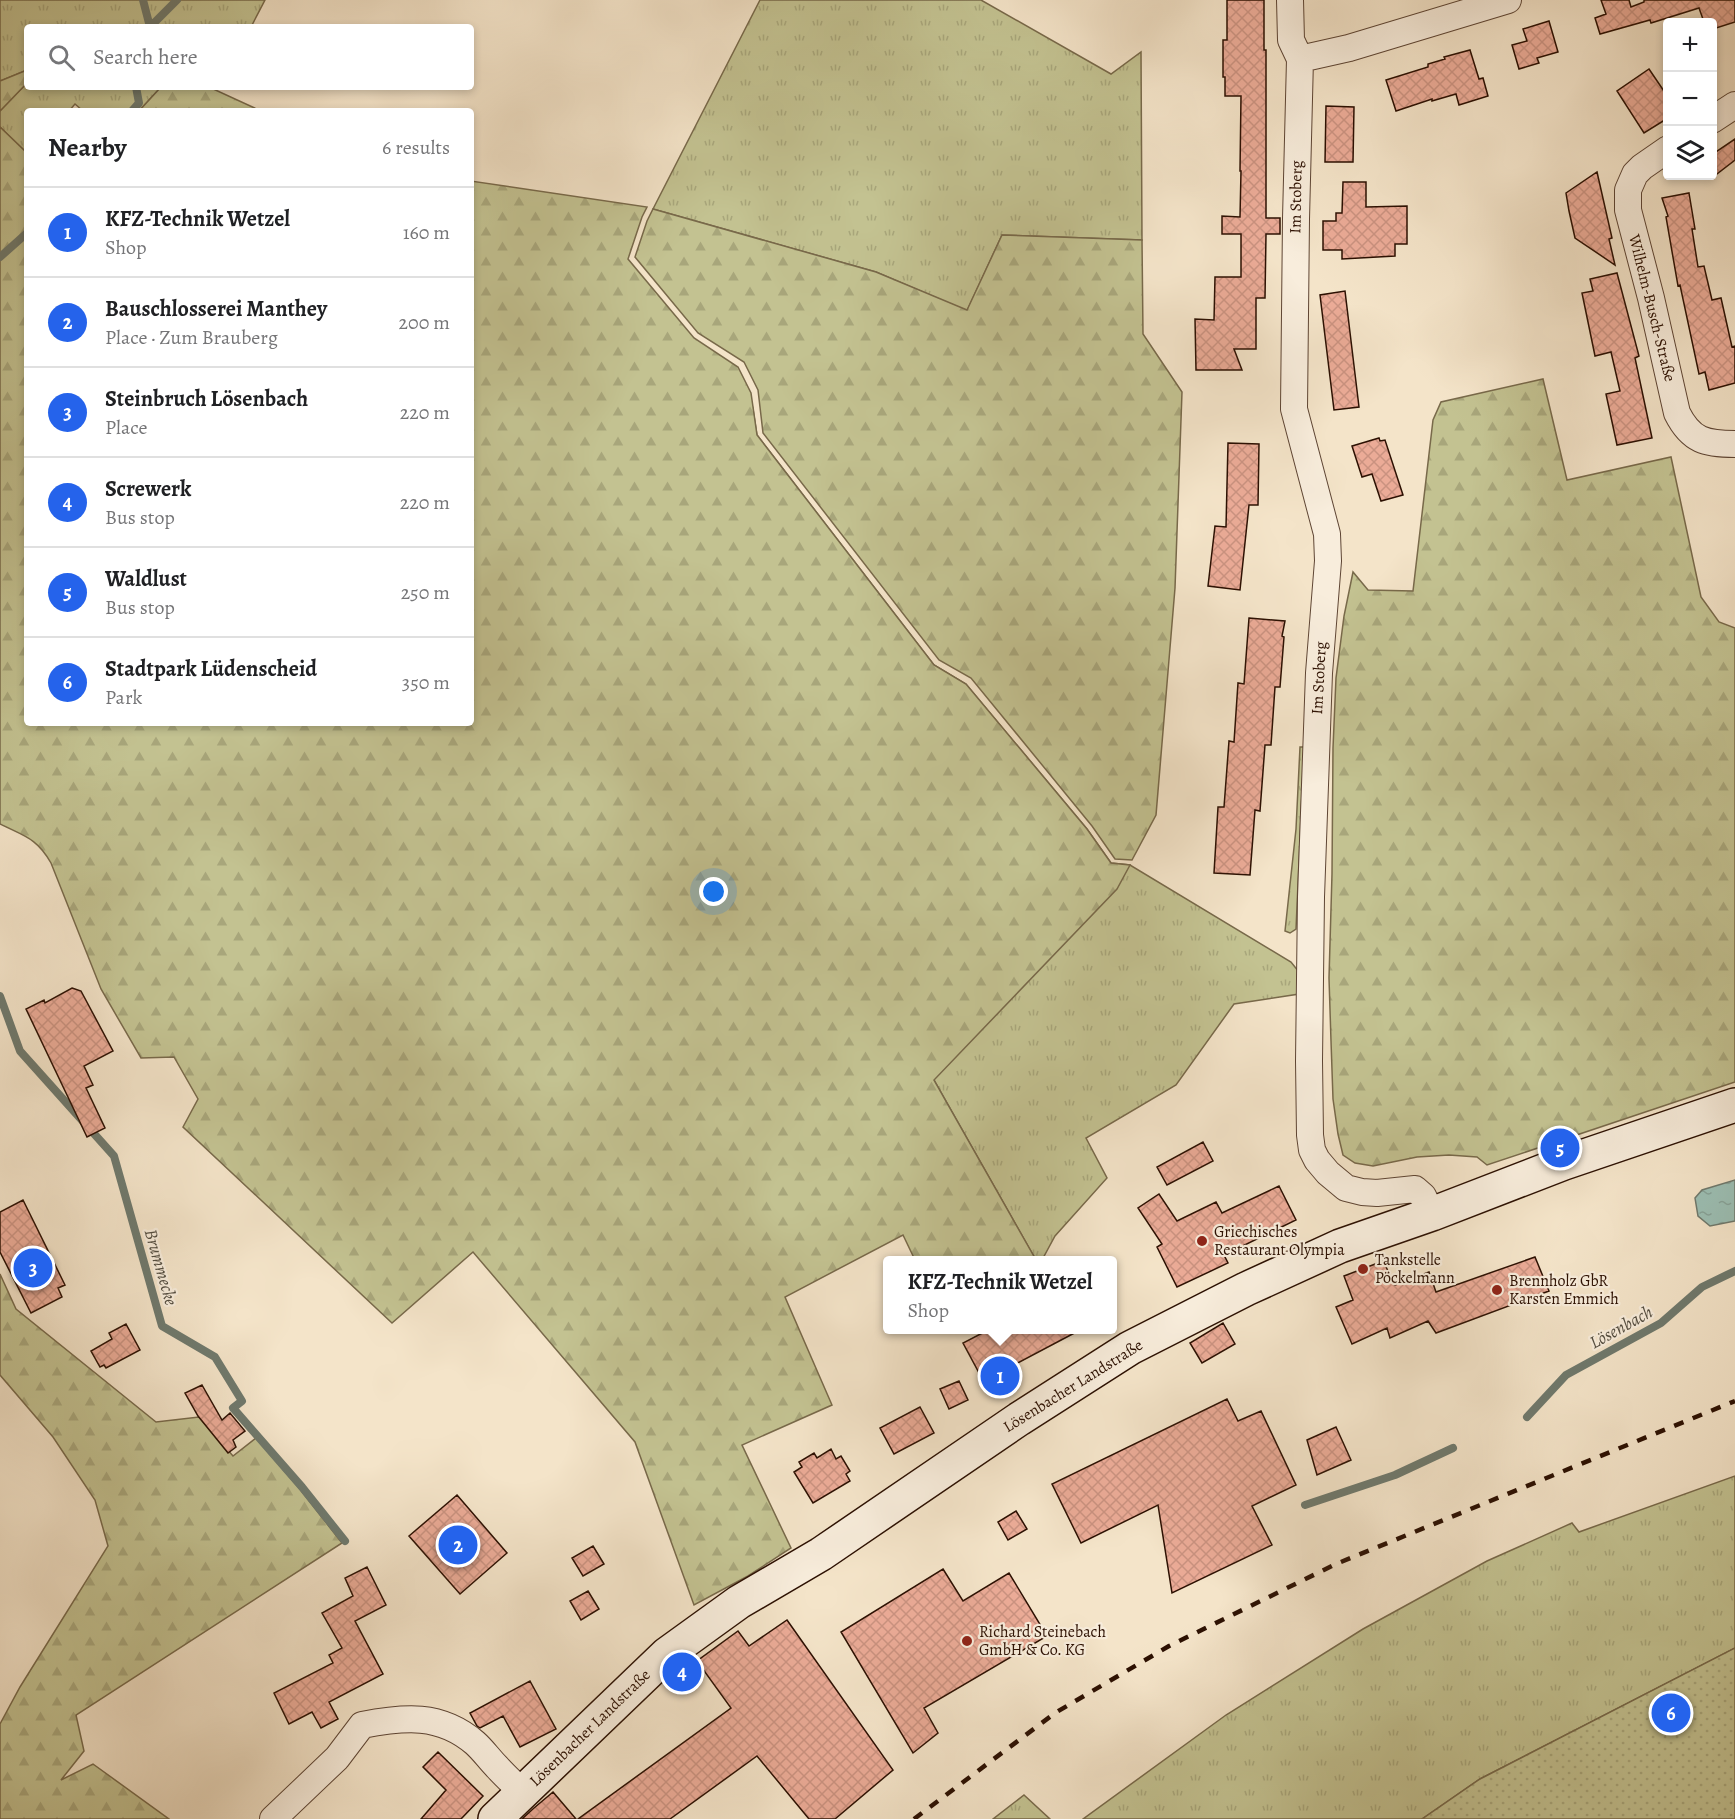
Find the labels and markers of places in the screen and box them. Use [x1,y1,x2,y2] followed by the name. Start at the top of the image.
[1540,1126,1580,1170] pin: 5
[1214,1221,1345,1261] place label: Griechisches Restaurant Olympia
[1195,1234,1209,1248] marker: Griechisches Restaurant Olympia
[14,1246,52,1290] pin: 3
[1375,1249,1455,1289] place label: Tankstelle Pöckelmann
[1356,1262,1370,1276] marker: Tankstelle Pöckelmann
[1509,1270,1619,1310] place label: Brennholz GbR Karsten Emmich
[1490,1283,1504,1297] marker: Brennholz GbR Karsten Emmich
[980,1354,1020,1398] pin: 1
[438,1522,478,1568] pin: 2
[979,1621,1106,1661] place label: Richard Steinebach GmbH & Co. KG
[960,1634,974,1648] marker: Richard Steinebach GmbH & Co. KG
[662,1650,702,1694] pin: 4
[1652,1690,1690,1736] pin: 6

